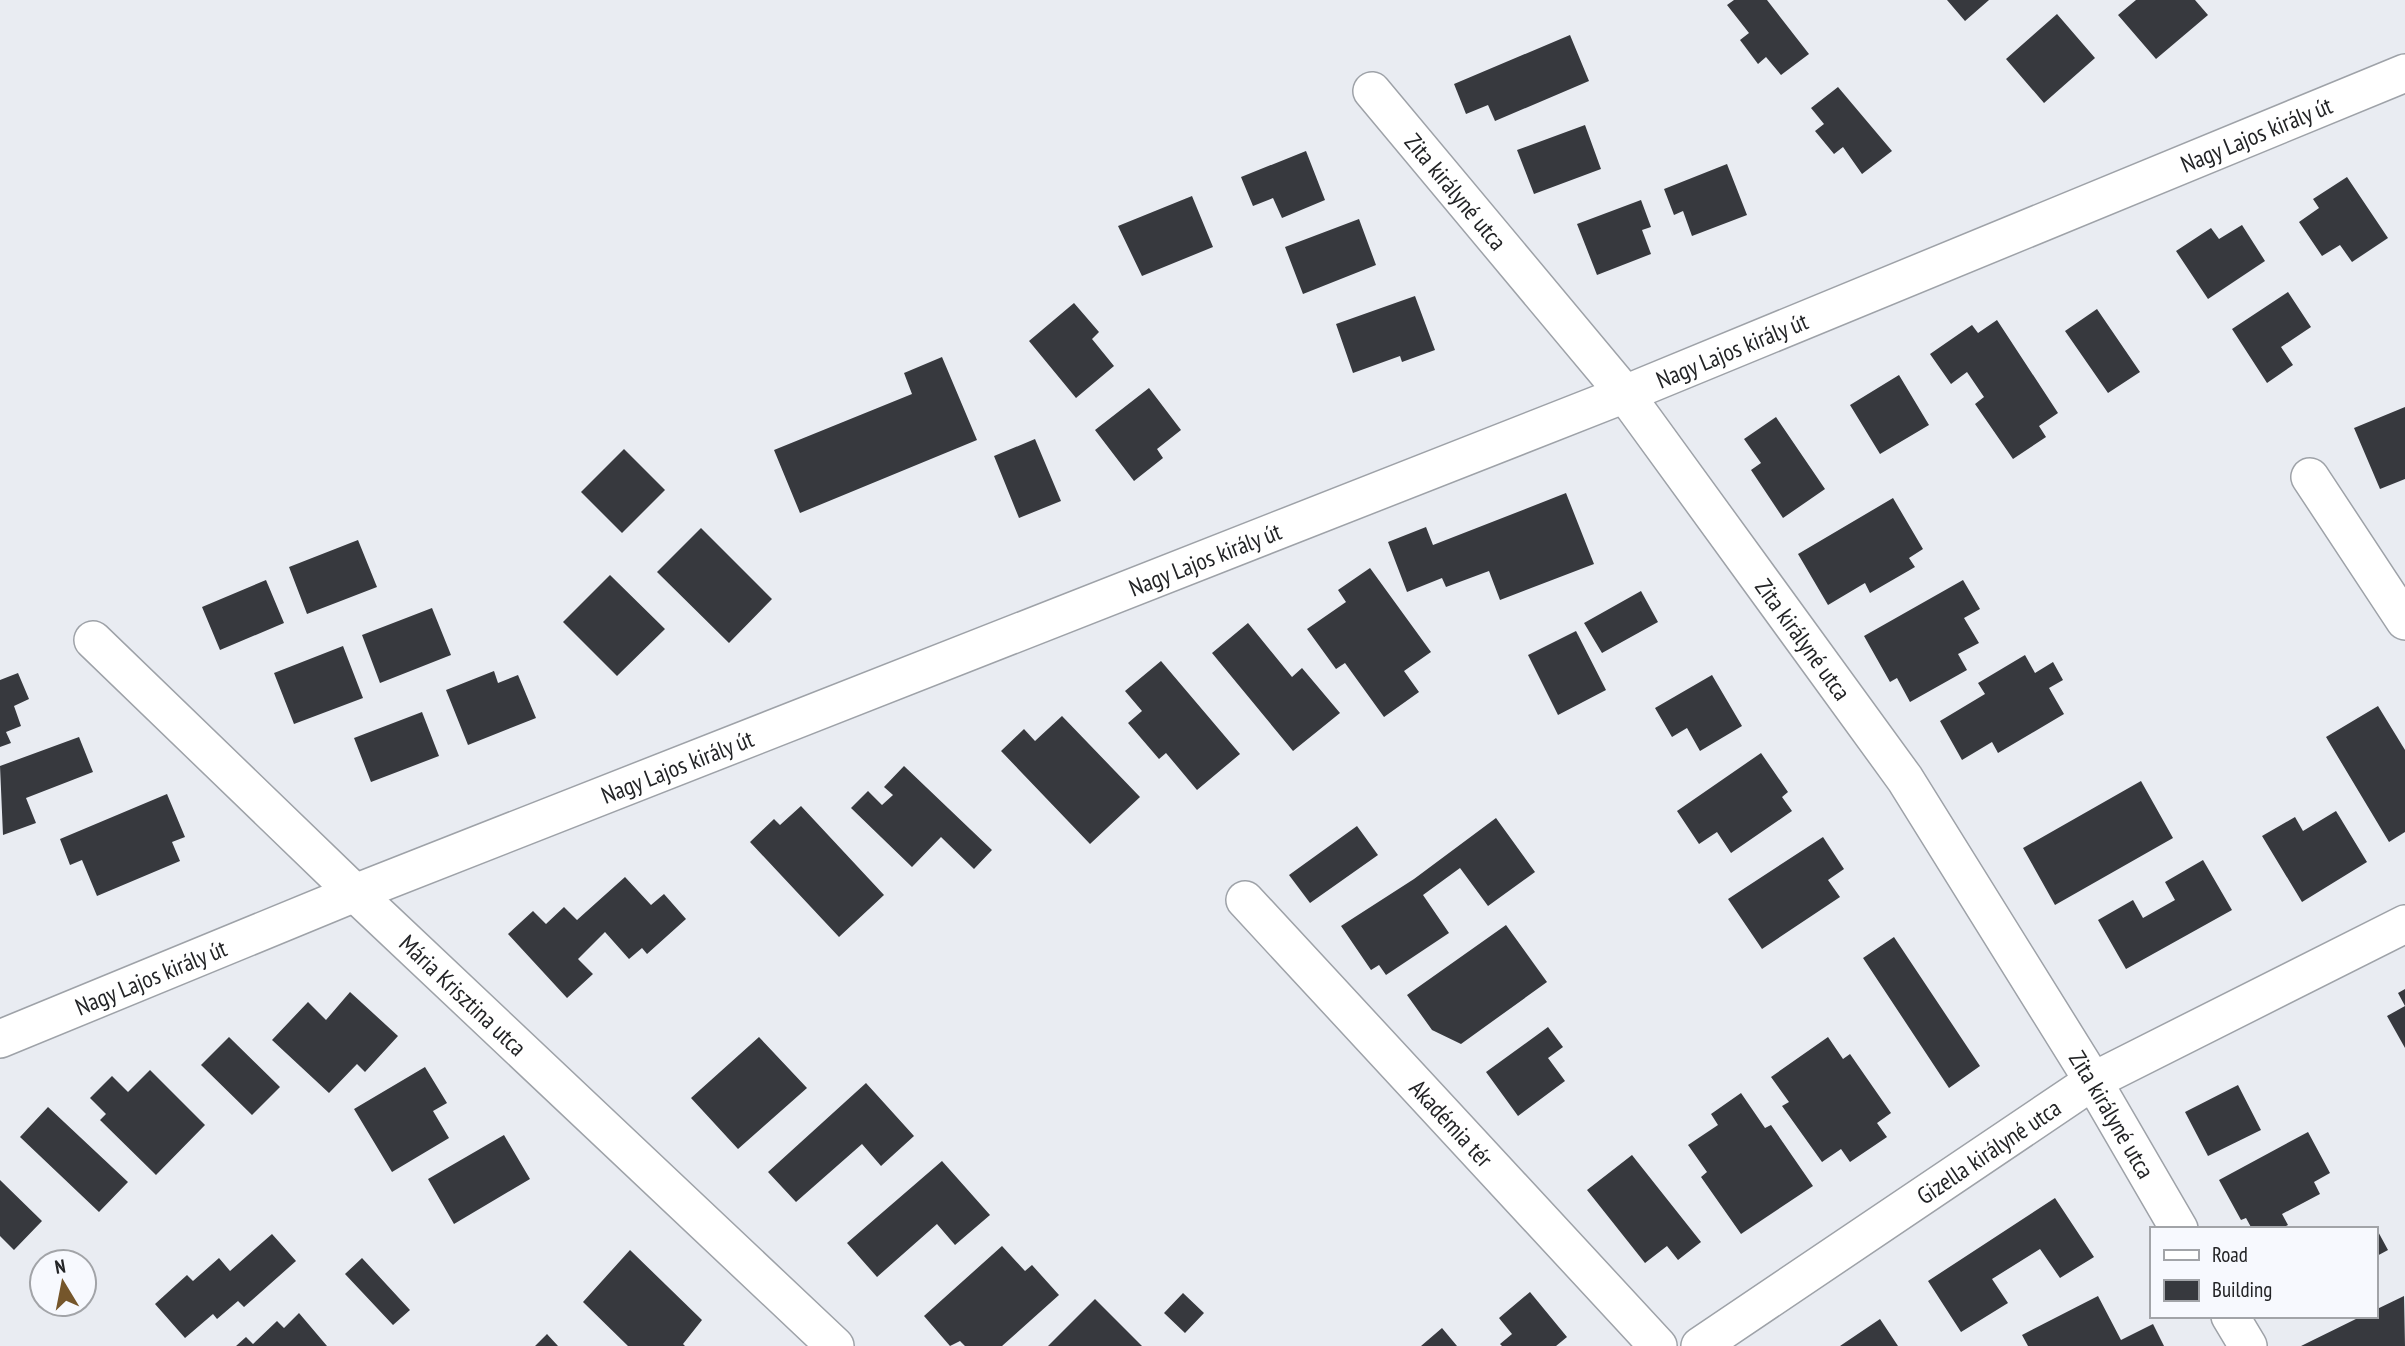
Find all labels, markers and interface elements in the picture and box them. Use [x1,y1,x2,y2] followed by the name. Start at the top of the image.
[2176,89,2337,179] street label: Nagy Lajos király út
[1398,127,1514,256] street label: Zita királyné utca
[1652,305,1813,395] street label: Nagy Lajos király út
[1124,515,1286,603] street label: Nagy Lajos király út
[1749,572,1858,706] street label: Zita királyné utca
[597,722,758,810] street label: Nagy Lajos király út
[393,928,533,1062] street label: Mária Krisztina utca
[70,932,231,1022] street label: Nagy Lajos király út
[2062,1045,2162,1184] street label: Zita királyné utca
[1403,1073,1500,1174] street label: Akadémia tér
[1911,1092,2066,1211] street label: Gizella királyné utca
[2150,1227,2377,1318] legend
[2212,1241,2248,1268] text: Road
[28,1248,98,1318] north arrow
[53,1254,67,1279] text: N
[2212,1276,2272,1303] text: Building

